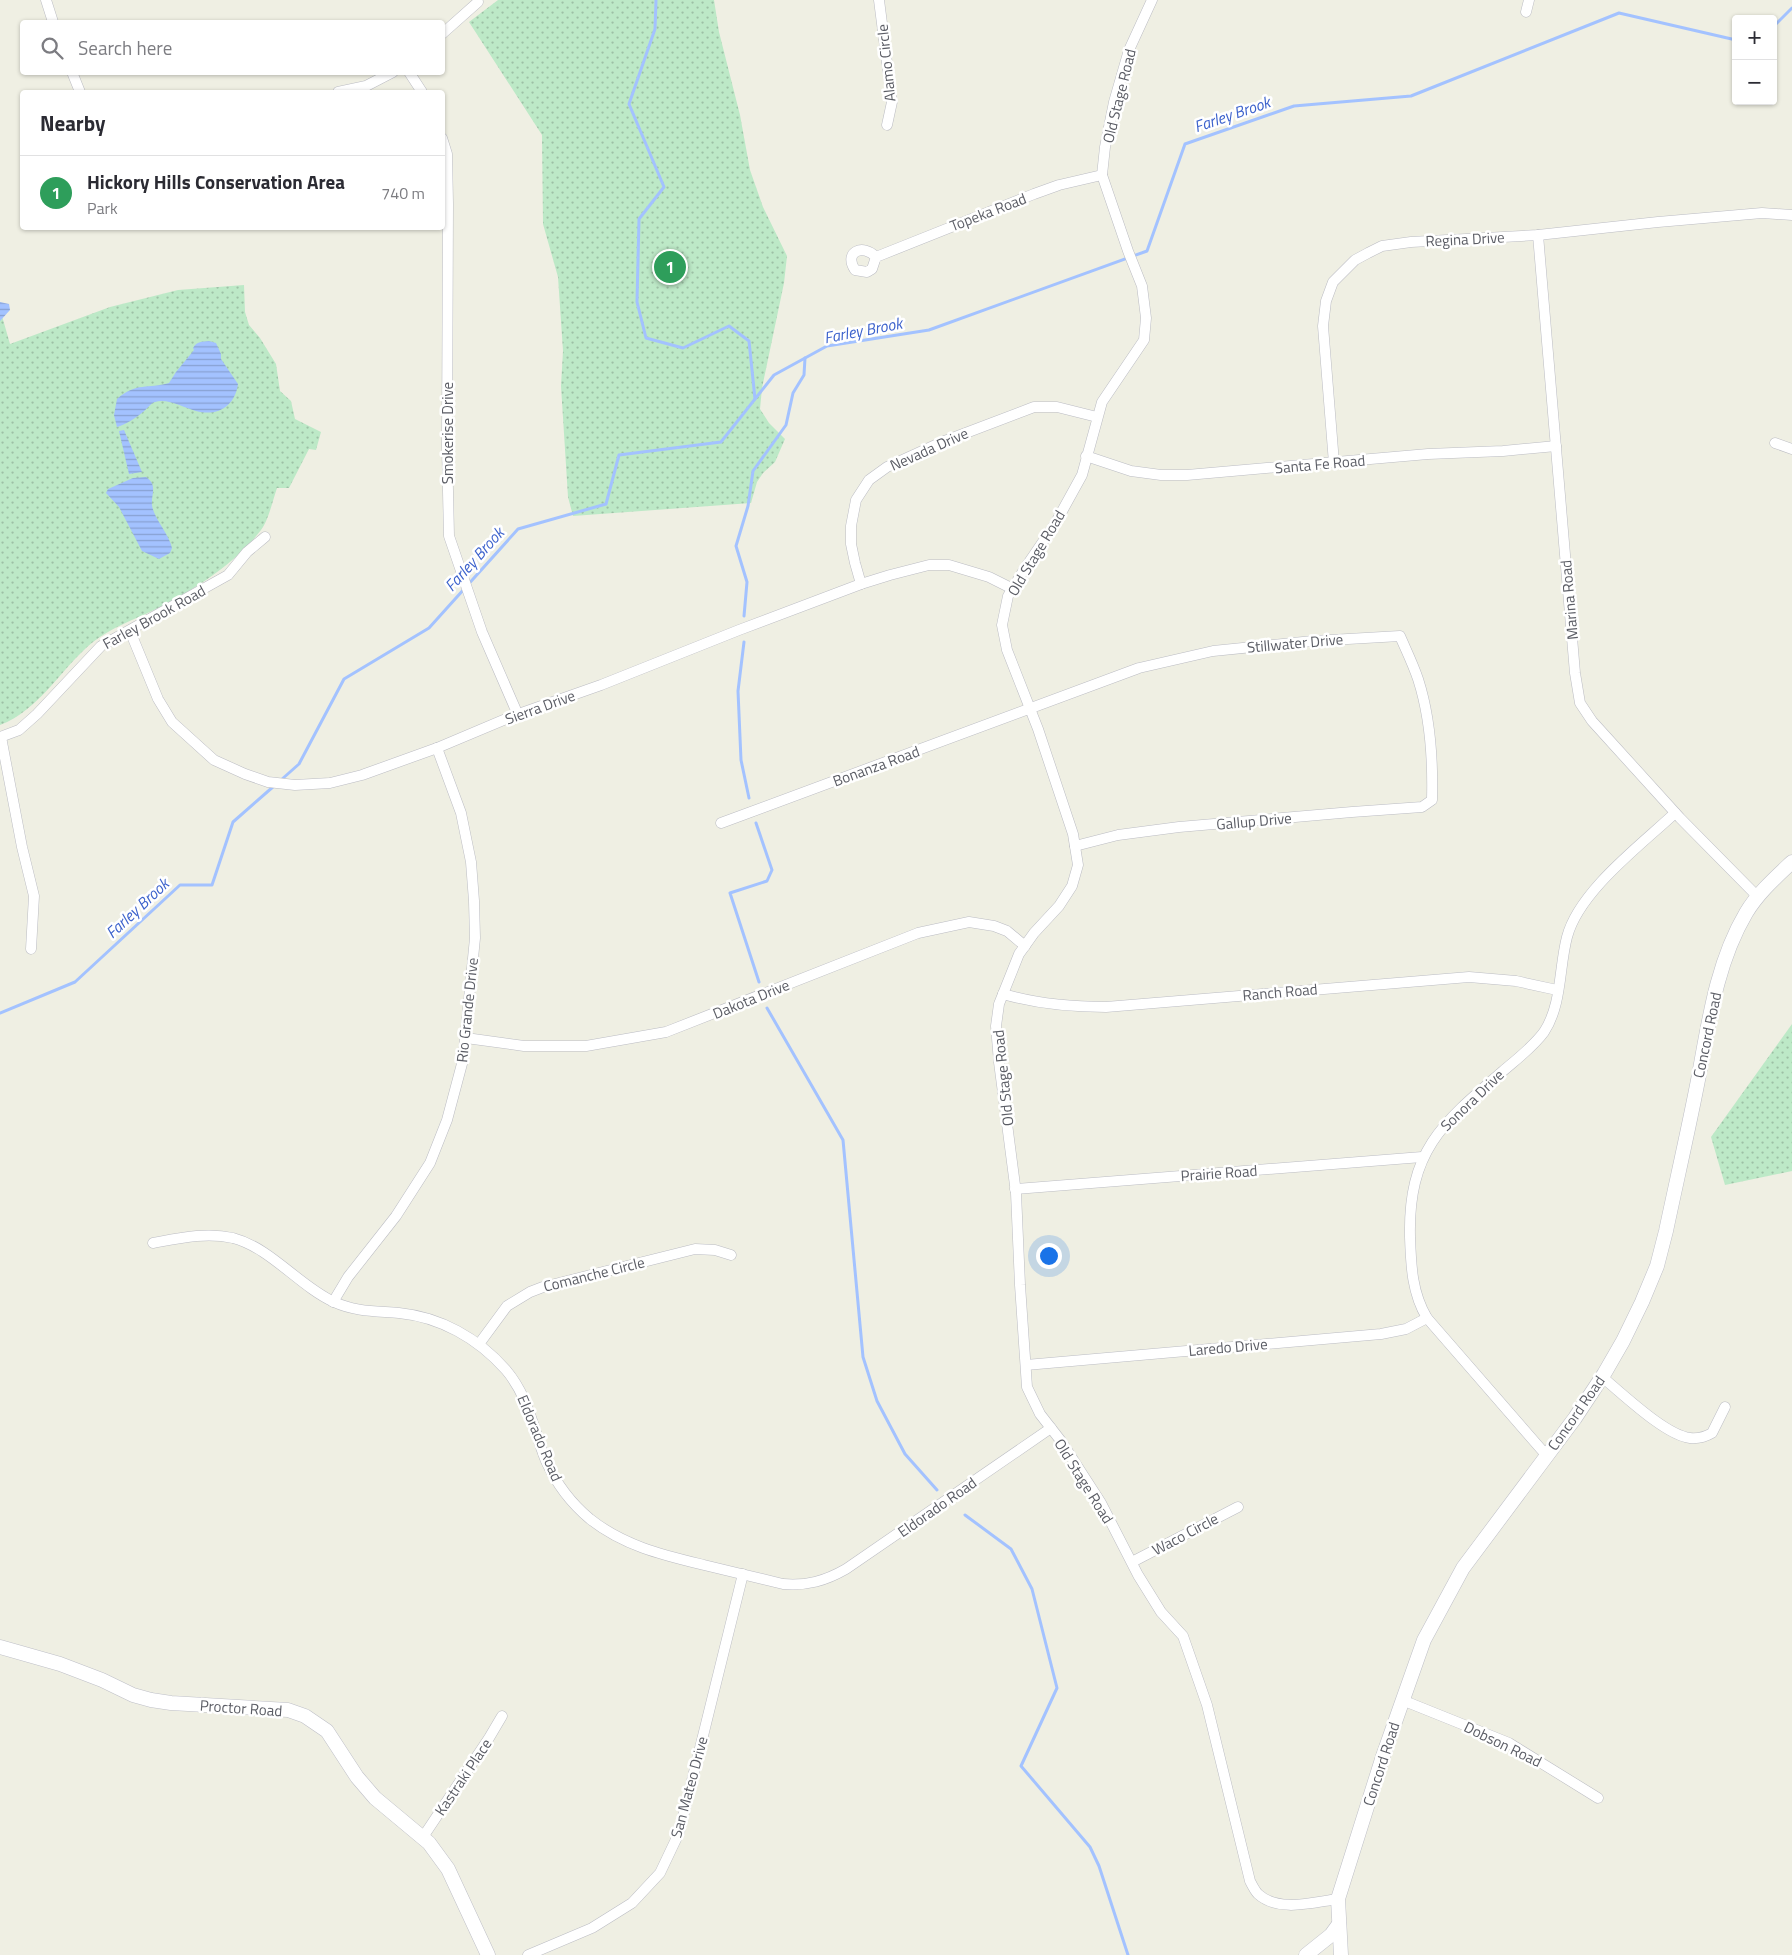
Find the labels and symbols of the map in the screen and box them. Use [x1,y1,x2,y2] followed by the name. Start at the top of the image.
[870,23,902,103] street label: Alamo Circle
[1096,46,1142,146] street label: Old Stage Road
[1191,89,1275,138] water label: Farley Brook
[946,187,1030,237] street label: Topeka Road
[1425,225,1505,253] street label: Regina Drive
[654,248,686,286] pin: 1
[822,310,906,349] water label: Farley Brook
[436,382,459,484] street label: Smokerise Drive
[886,421,972,477] street label: Nevada Drive
[1274,449,1366,479] street label: Santa Fe Road
[1001,506,1071,600] street label: Old Stage Road
[439,520,511,596] water label: Farley Brook
[1554,559,1584,641] street label: Marina Road
[98,579,210,655] street label: Farley Brook Road
[1246,627,1344,659] street label: Stillwater Drive
[502,684,578,730] street label: Sierra Drive
[829,740,923,792] street label: Bonanza Road
[1215,806,1293,836] street label: Gallup Drive
[100,871,175,944] water label: Farley Brook
[450,956,484,1064] street label: Rio Grande Drive
[709,973,793,1025] street label: Dakota Drive
[1242,977,1318,1007] street label: Ranch Road
[1687,990,1727,1080] street label: Concord Road
[987,1029,1019,1127] street label: Old Stage Road
[1435,1064,1509,1136] street label: Sonora Drive
[1180,1159,1258,1187] street label: Prairie Road
[1036,1243,1062,1269] your location
[541,1250,647,1298] street label: Comanche Circle
[1188,1332,1268,1362] street label: Laredo Drive
[1542,1371,1610,1455] street label: Concord Road
[511,1391,569,1485] street label: Eldorado Road
[1049,1434,1119,1528] street label: Old Stage Road
[893,1471,981,1543] street label: Eldorado Road
[1148,1507,1222,1561] street label: Waco Circle
[199,1694,283,1722] street label: Proctor Road
[1460,1715,1546,1773] street label: Dobson Road
[1357,1719,1405,1809] street label: Concord Road
[429,1734,497,1820] street label: Kastraki Place
[664,1734,714,1840] street label: San Mateo Drive

